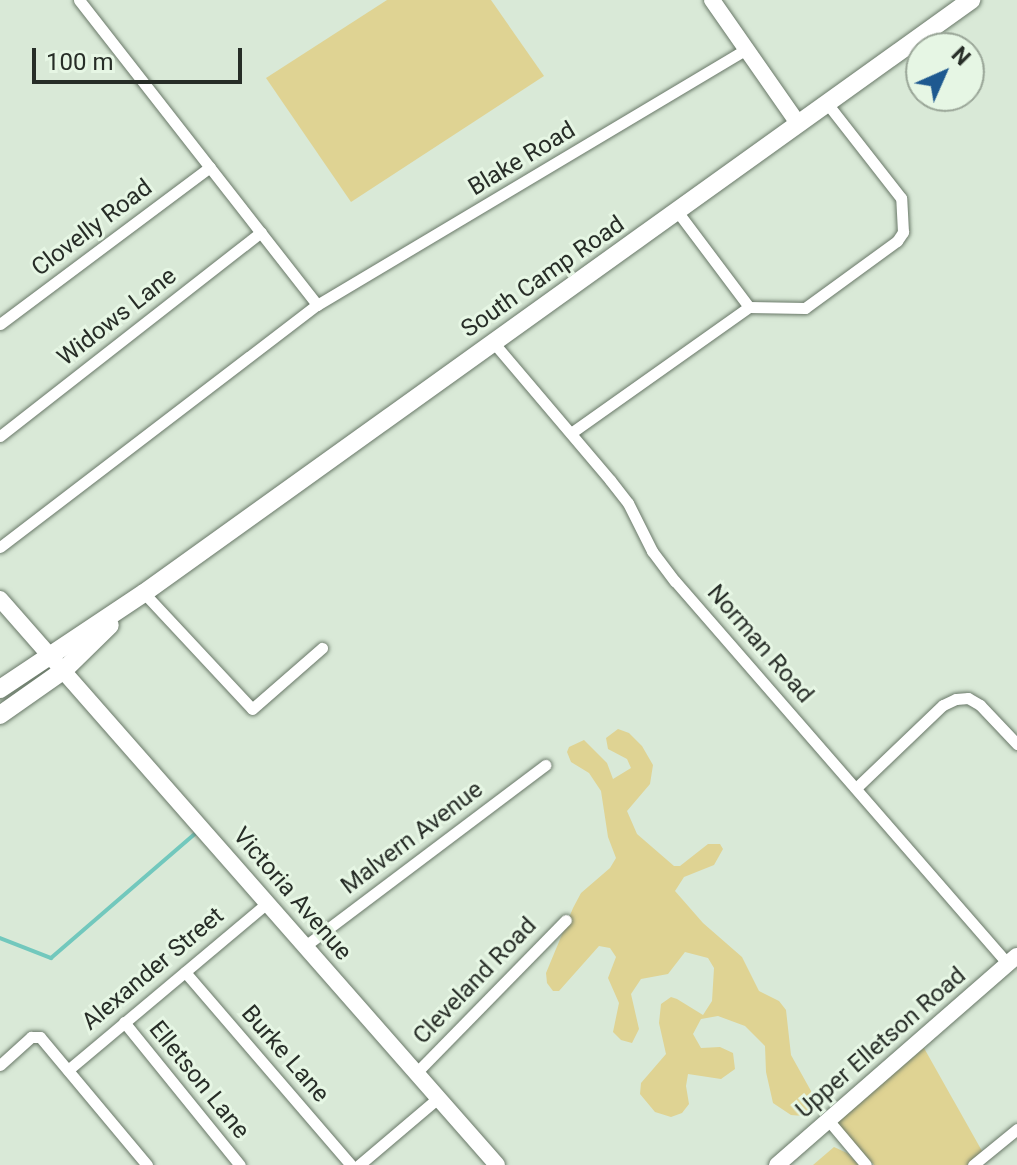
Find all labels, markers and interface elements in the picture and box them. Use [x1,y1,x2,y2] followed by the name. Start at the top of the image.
[36,32,246,82] scale bar
[905,32,985,112] north arrow
[947,42,975,70] text: N
[46,48,113,76] text: 100 m
[463,116,581,202] street label: Blake Road
[26,173,158,283] street label: Clovelly Road
[456,210,630,344] street label: South Camp Road
[52,262,182,372] street label: Widows Lane
[701,579,819,709] street label: Norman Road
[336,775,488,901] street label: Malvern Avenue
[227,822,357,966] street label: Victoria Avenue
[76,901,230,1037] street label: Alexander Street
[407,912,543,1050] street label: Cleveland Road
[790,961,972,1125] street label: Upper Elletson Road
[235,1000,335,1108] street label: Burke Lane
[143,1015,255,1145] street label: Elletson Lane

